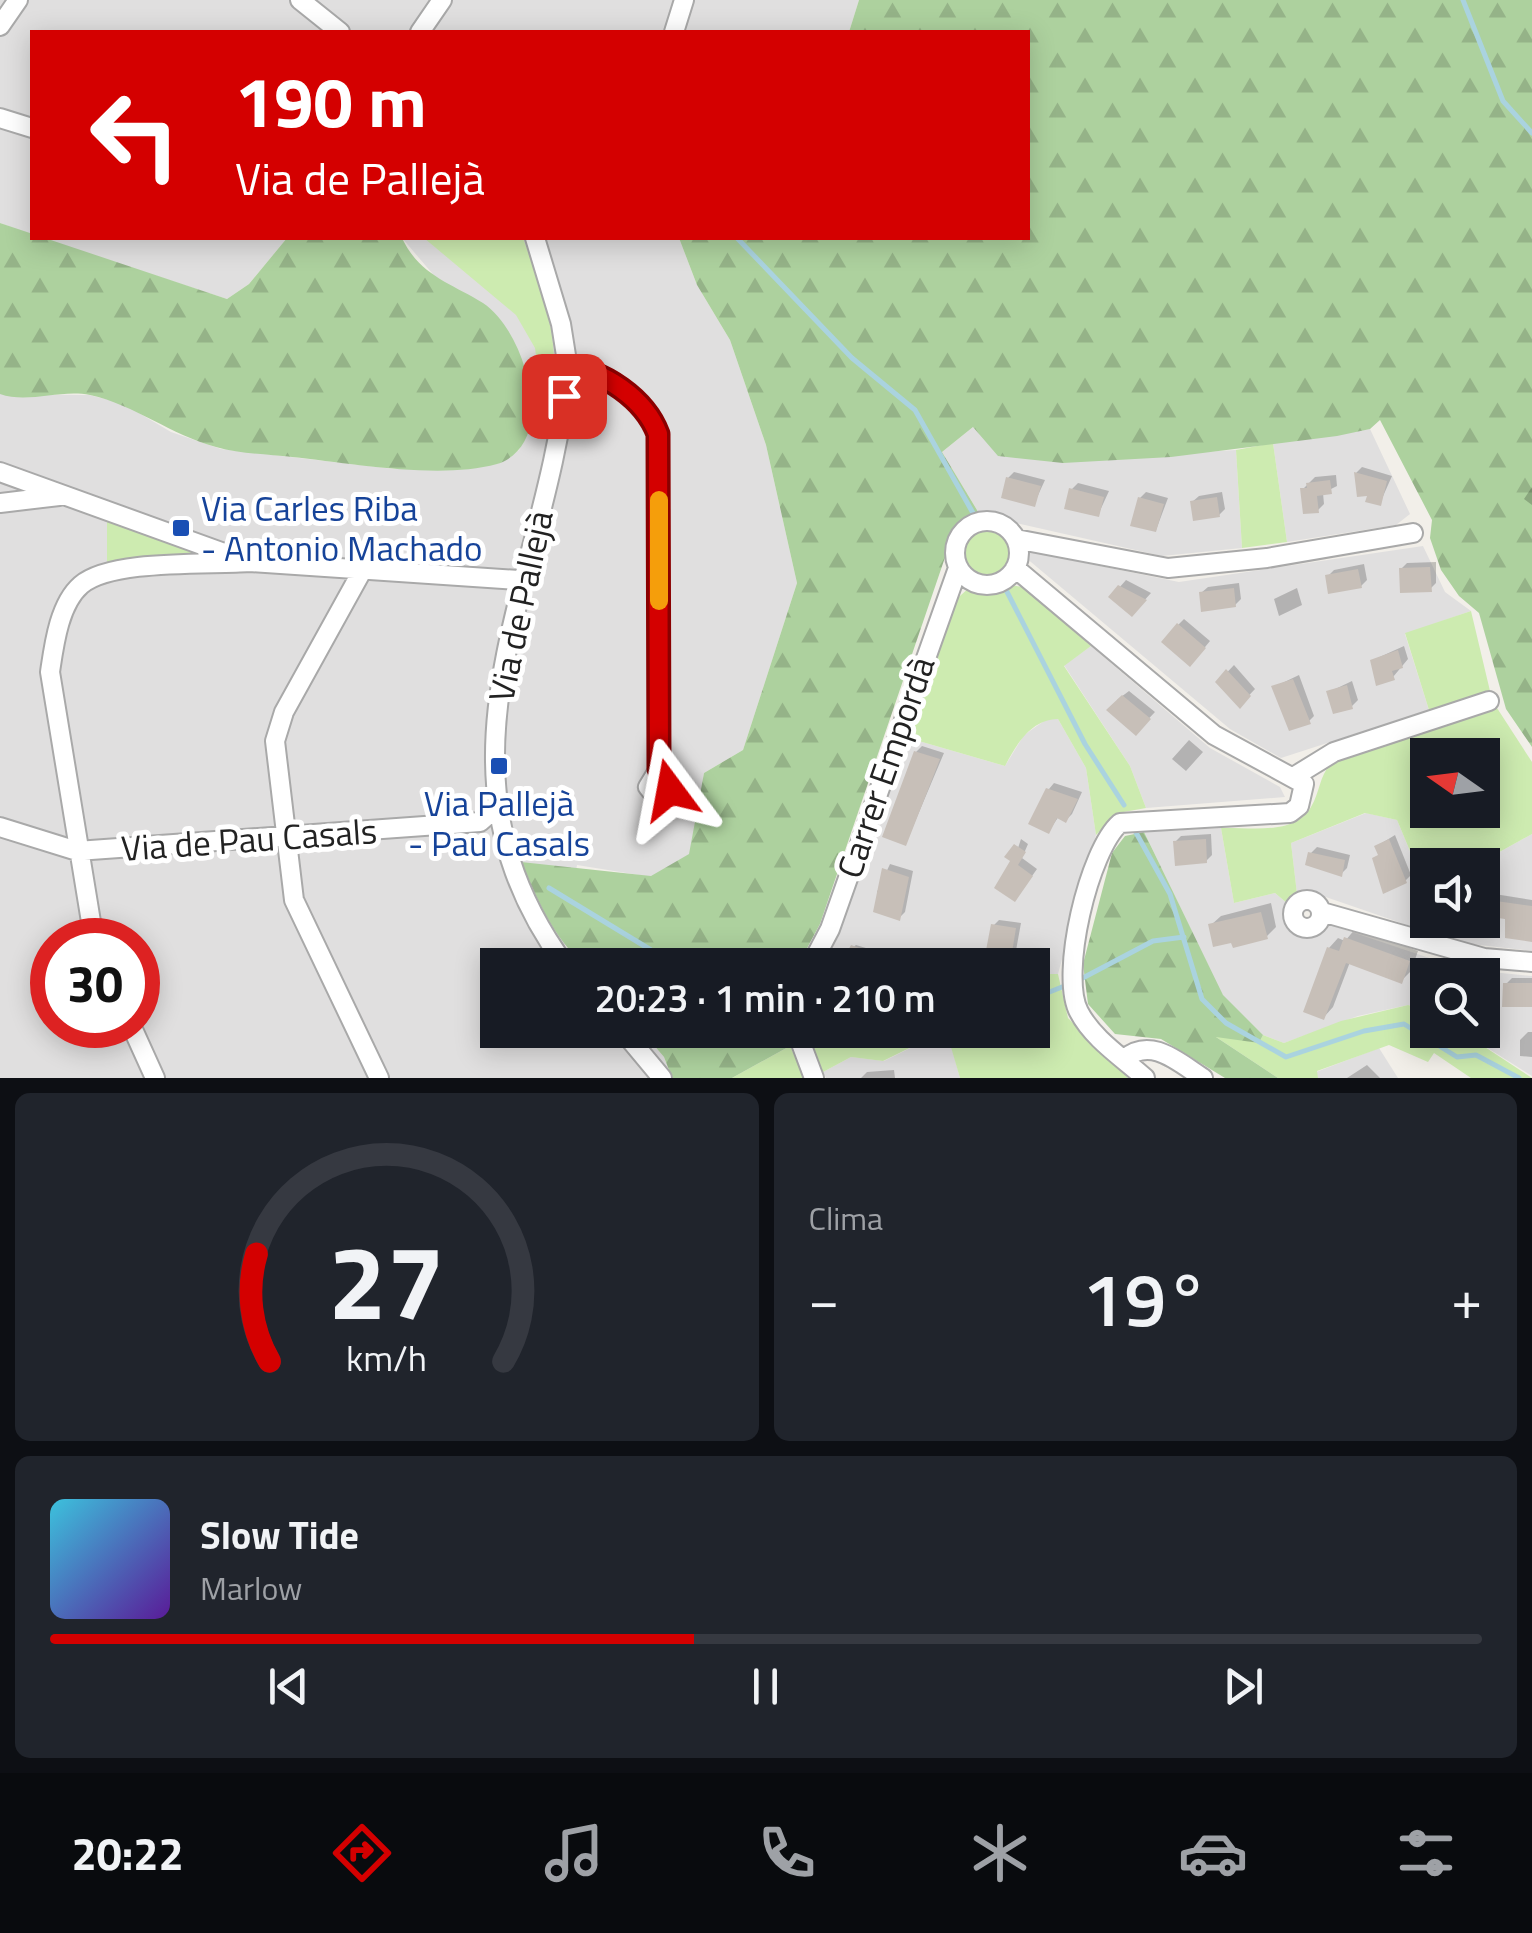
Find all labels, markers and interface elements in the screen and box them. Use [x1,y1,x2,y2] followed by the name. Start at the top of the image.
[235,48,427,154] text: 190 m
[70,70,200,200] icon: left
[235,144,485,212] text: Via de Pallejà
[522,354,607,439] pin
[537,369,592,424] icon: arrive
[201,481,483,575] place label: Via Carles Riba - Antonio Machado
[473,505,567,707] street label: Via de Pallejà
[170,517,192,539] marker: Via Carles Riba - Antonio Machado
[822,649,948,885] street label: Carrer Empordà
[618,738,722,842] position arrow
[1410,738,1500,828] north arrow
[1410,738,1500,1048] map controls
[488,755,510,777] marker: Via Pallejà - Pau Casals
[408,776,590,870] place label: Via Pallejà - Pau Casals
[119,803,379,875] street label: Via de Pau Casals
[1410,848,1500,938] button: sound
[30,918,160,1048] speed limit sign: 30
[1410,958,1500,1048] button: search
[594,969,936,1027] text: 20:23 · 1 min · 210 m
[809,1194,883,1242] text: Clima
[329,1201,445,1359] text: 27
[1082,1241,1208,1355] text: 19°
[809,1257,839,1340] text: −
[1451,1257,1482,1340] text: +
[346,1330,427,1385] text: km/h
[200,1506,359,1564] text: Slow Tide
[200,1564,303,1612] text: Marlow
[261,1659,316,1714] icon: previous
[738,1659,793,1714] icon: pause
[1216,1659,1271,1714] icon: next
[327,1818,397,1888] icon: directions
[539,1818,609,1888] icon: music
[752,1818,822,1888] icon: phone
[965,1818,1035,1888] icon: climate
[1178,1818,1248,1888] icon: car
[1391,1818,1461,1888] icon: filters
[71,1819,184,1887] text: 20:22

